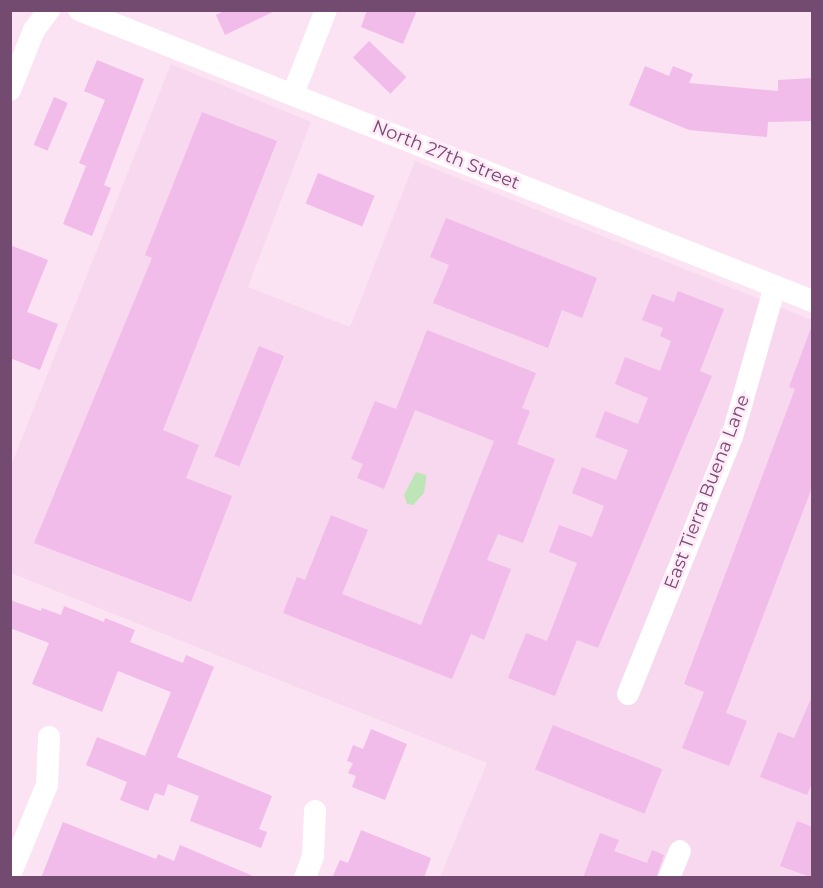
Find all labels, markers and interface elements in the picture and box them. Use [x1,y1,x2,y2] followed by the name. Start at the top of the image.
[369,116,523,194] street label: North 27th Street
[660,392,754,592] street label: East Tierra Buena Lane

